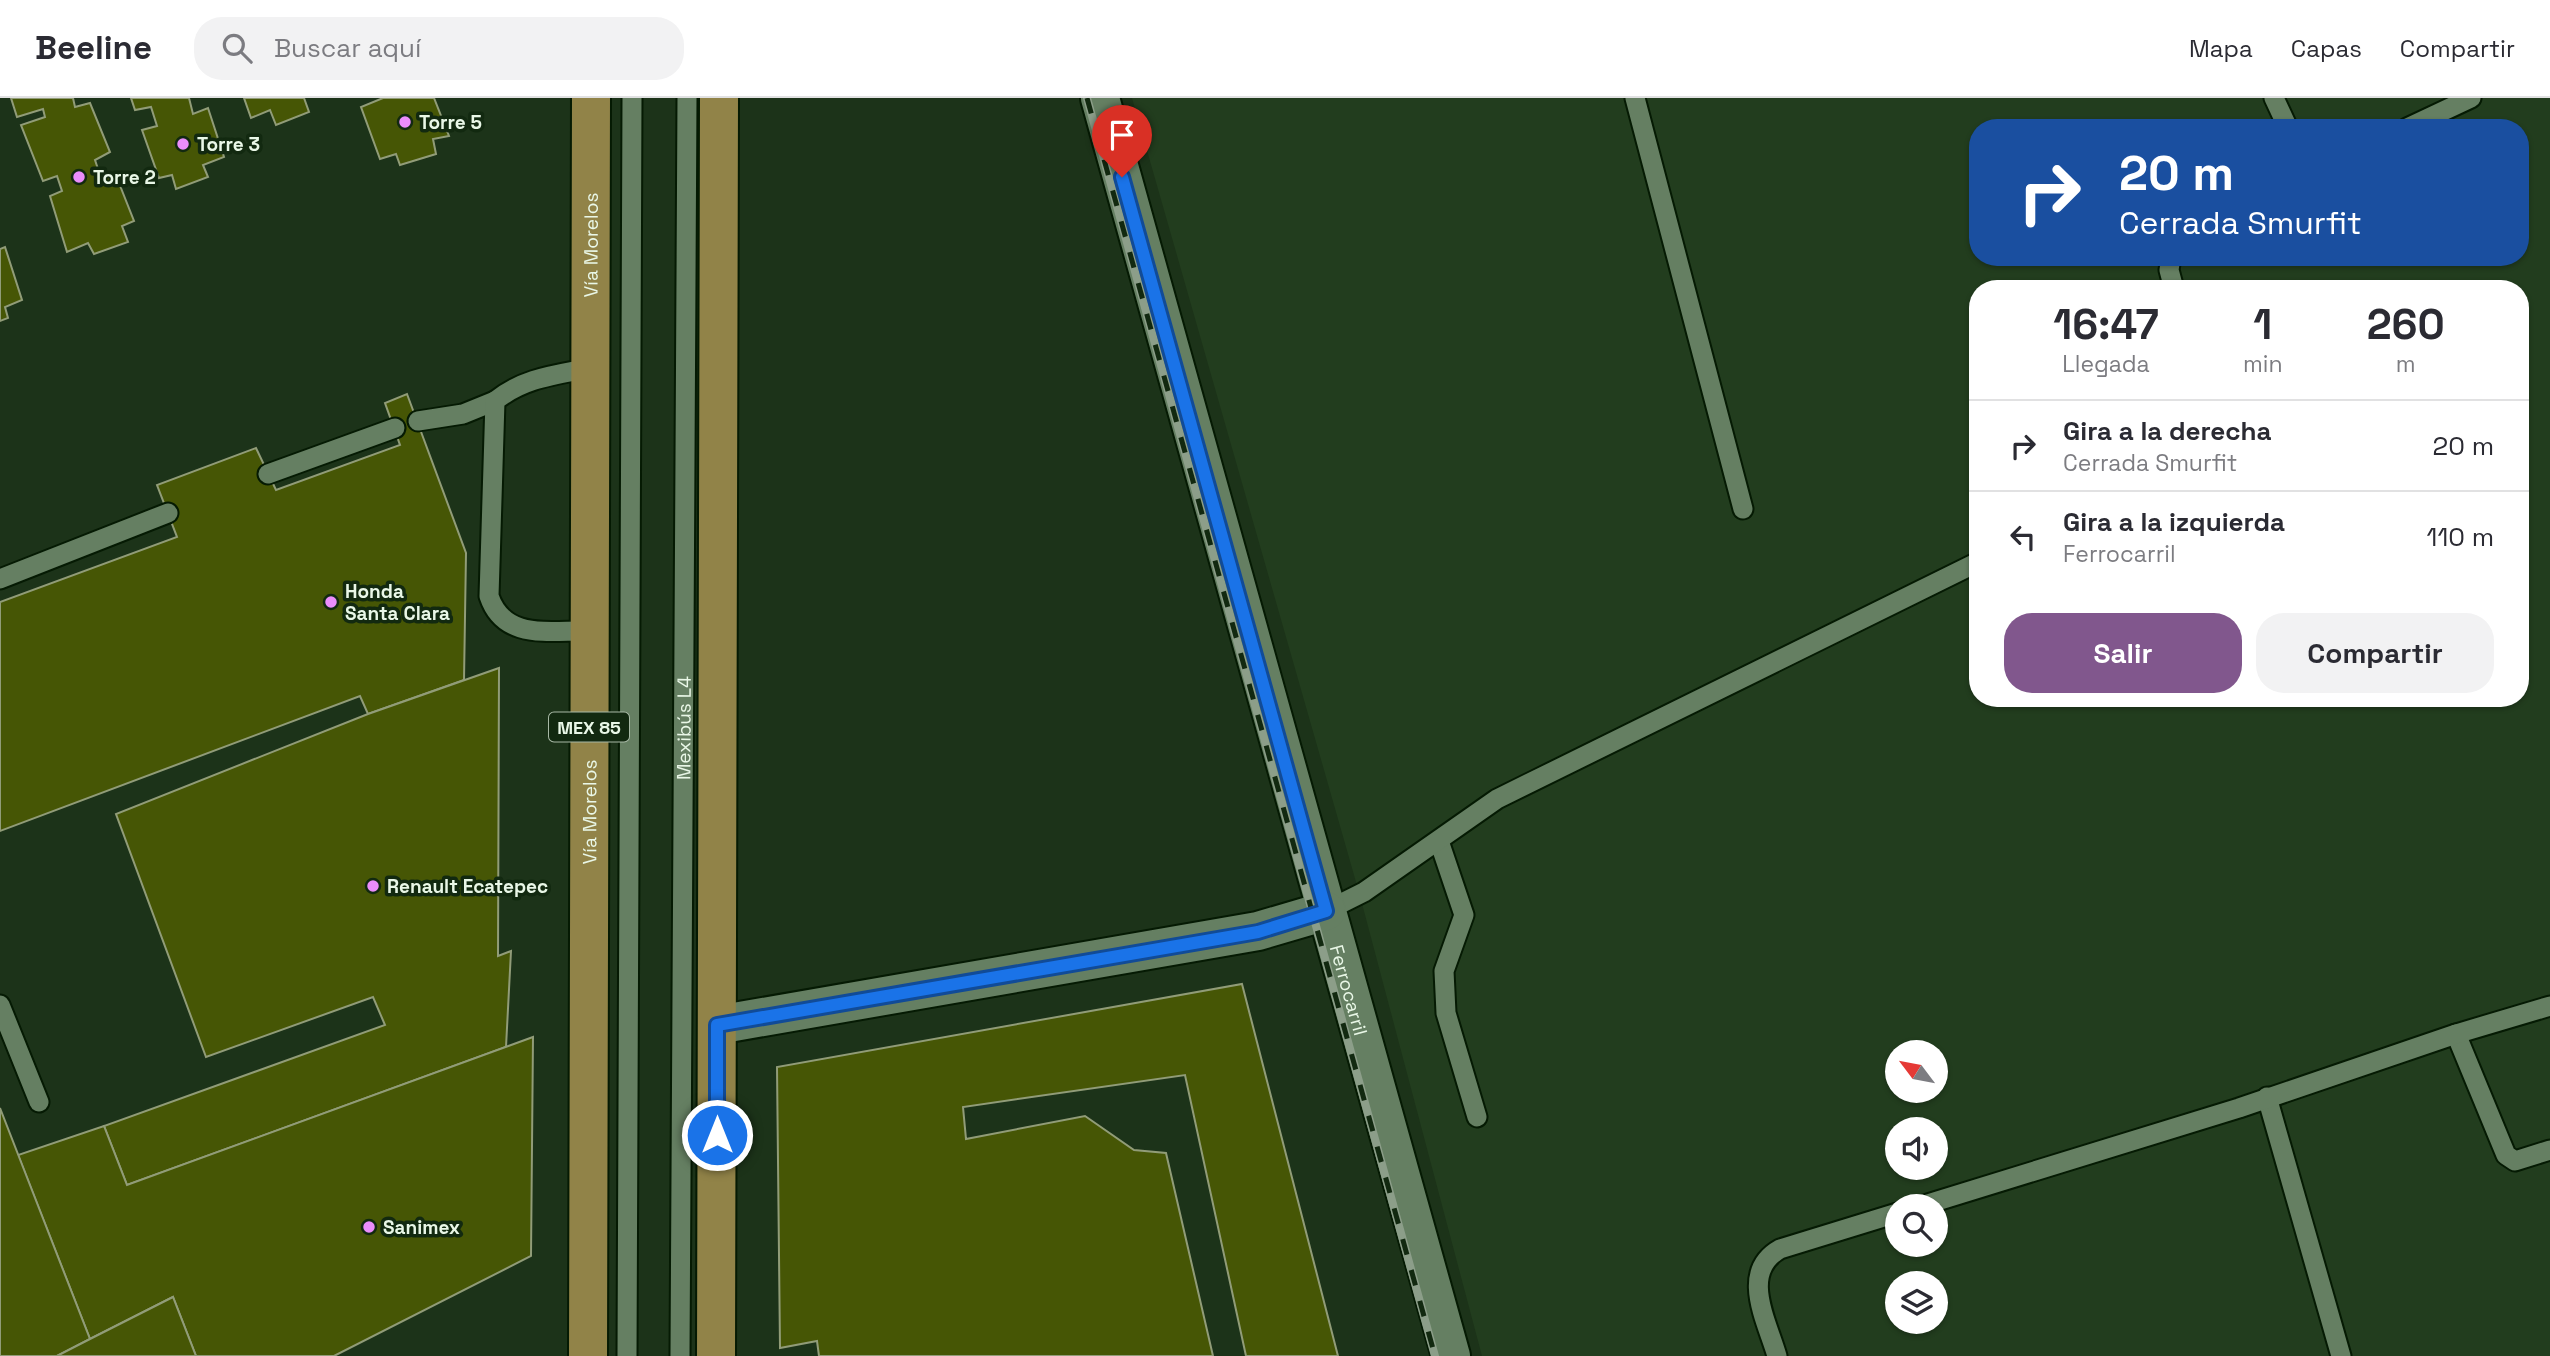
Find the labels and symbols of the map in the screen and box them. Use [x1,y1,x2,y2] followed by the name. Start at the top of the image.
[1092,105,1152,177] pin
[419,110,482,135] place label: Torre 5
[397,114,413,130] marker: Torre 5
[197,132,260,157] place label: Torre 3
[175,136,191,152] marker: Torre 3
[93,165,156,190] place label: Torre 2
[71,169,87,185] marker: Torre 2
[578,193,603,298] street label: Vía Morelos
[345,579,450,626] place label: Honda Santa Clara
[323,594,339,610] marker: Honda Santa Clara
[671,676,696,780] street label: Mexibús L4
[549,712,629,742] road number: MEX 85
[577,760,602,864] street label: Vía Morelos
[387,874,548,899] place label: Renault Ecatepec
[365,878,381,894] marker: Renault Ecatepec
[1324,942,1373,1038] street label: Ferrocarril
[1885,1040,1948,1102] north arrow
[680,1098,754,1172] position arrow
[383,1215,460,1240] place label: Sanimex
[361,1219,377,1235] marker: Sanimex

